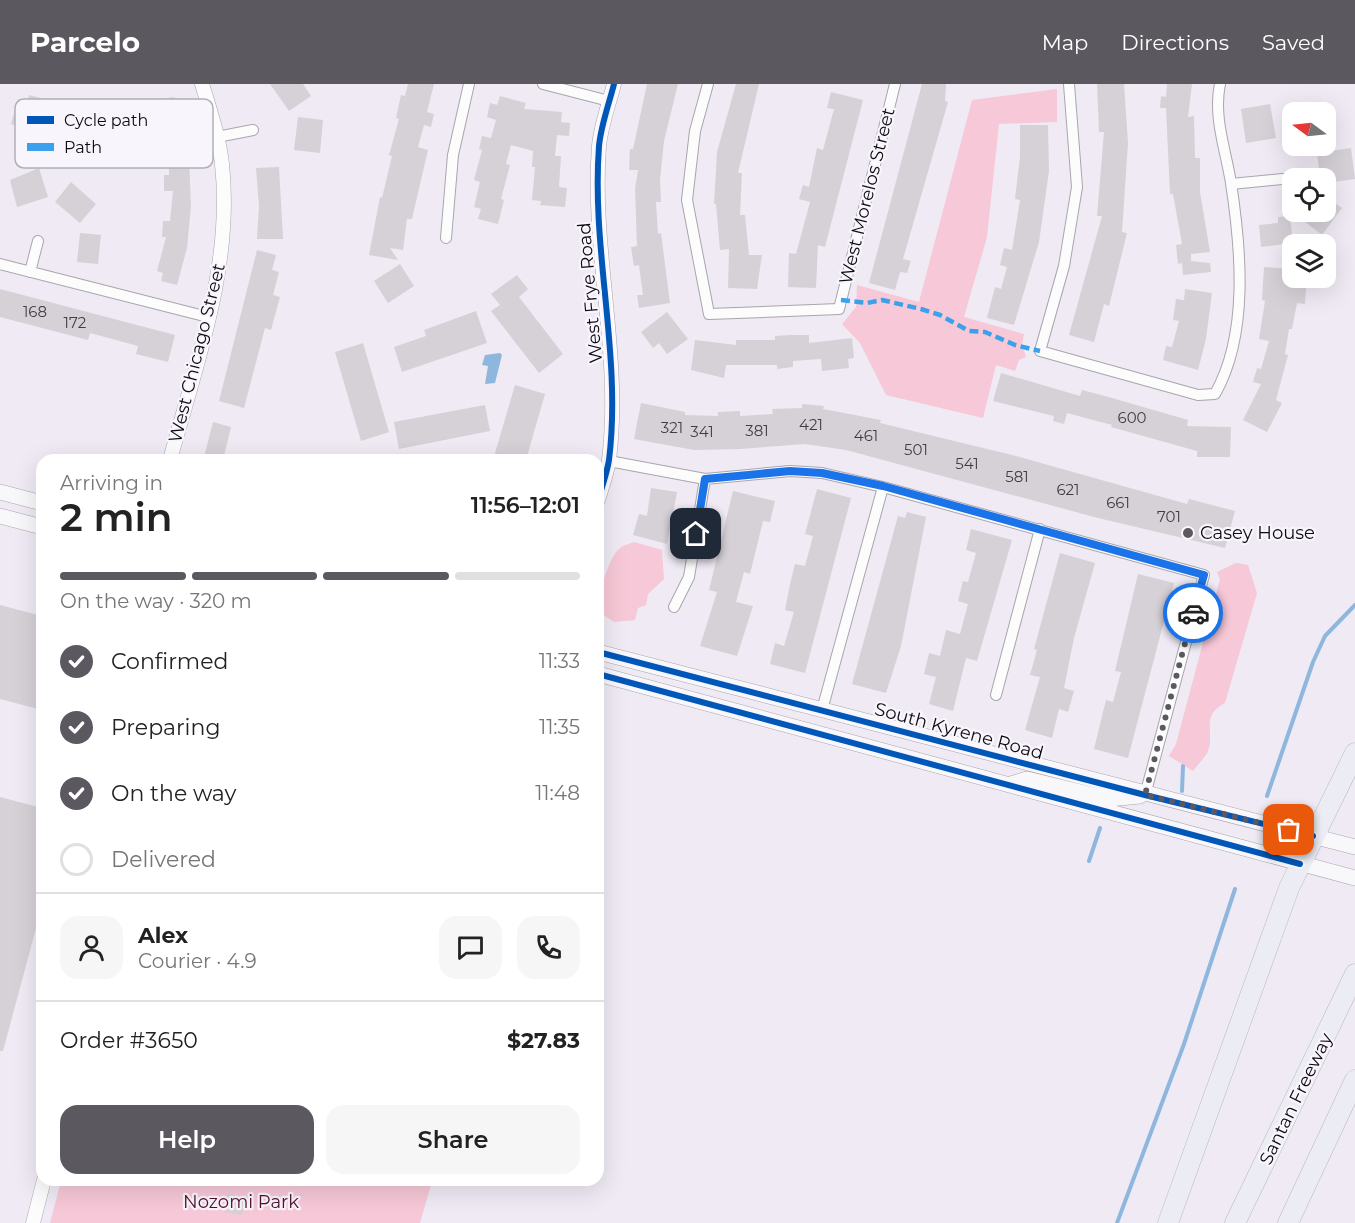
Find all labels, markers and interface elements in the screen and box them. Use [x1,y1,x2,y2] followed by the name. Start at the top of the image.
[30,25,140,59] text: Parcelo
[1042,30,1088,55] text: Map
[1121,30,1229,55] text: Directions
[1262,30,1325,55] text: Saved
[15,99,213,168] legend
[1282,102,1336,156] north arrow
[1282,102,1336,288] map controls
[834,105,900,287] street label: West Morelos Street
[64,111,148,130] text: Cycle path
[64,138,102,157] text: Path
[1282,168,1336,222] button: locate
[573,222,607,364] street label: West Frye Road
[1282,234,1336,288] button: layers
[164,261,230,445] street label: West Chicago Street
[23,302,47,321] house number: 168
[64,313,86,332] house number: 172
[1118,408,1147,427] house number: 600
[799,415,823,434] house number: 421
[661,418,683,437] house number: 321
[745,421,769,440] house number: 381
[690,422,714,441] house number: 341
[854,426,878,445] house number: 461
[904,440,928,459] house number: 501
[955,454,979,473] house number: 541
[1005,467,1029,486] house number: 581
[60,471,163,495] text: Arriving in
[1056,480,1080,499] house number: 621
[471,492,580,519] text: 11:56–12:01
[60,493,173,541] text: 2 min
[1106,493,1130,512] house number: 661
[1157,507,1181,526] house number: 701
[670,508,721,559] pin
[679,517,712,550] icon: home
[1200,522,1315,544] place label: Casey House
[1181,526,1195,540] marker: Casey House
[1163,583,1223,643] courier
[60,589,252,613] text: On the way · 320 m
[1177,597,1210,630] icon: car
[60,645,93,678] icon: check
[111,648,228,675] text: Confirmed
[539,649,580,673] text: 11:33
[872,698,1046,764] street label: South Kyrene Road
[60,711,93,744] icon: check
[111,714,220,741] text: Preparing
[539,715,580,739] text: 11:35
[60,777,93,810] icon: check
[111,780,236,807] text: On the way
[535,781,580,805] text: 11:48
[1263,804,1314,855] pin
[1272,813,1305,846] icon: bag
[111,846,216,873] text: Delivered
[60,916,123,979] button: person
[439,916,502,979] button: chat
[517,916,580,979] button: phone
[138,922,188,949] text: Alex
[138,949,257,973] text: Courier · 4.9
[60,1027,198,1054] text: Order #3650
[507,1027,580,1054] text: $27.83
[1255,1029,1337,1168] street label: Santan Freeway
[60,1105,314,1174] button: Help
[326,1105,580,1174] button: Share
[183,1191,299,1213] park label: Nozomi Park

